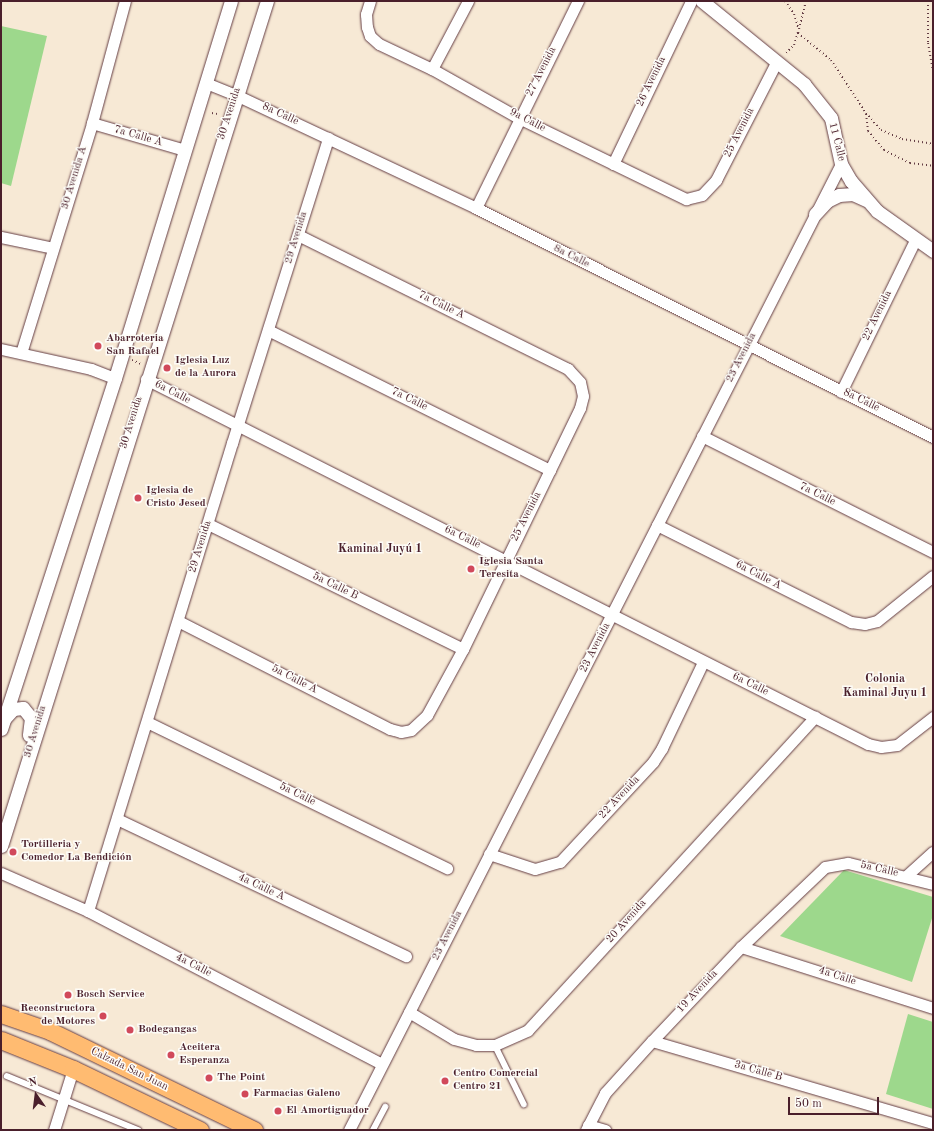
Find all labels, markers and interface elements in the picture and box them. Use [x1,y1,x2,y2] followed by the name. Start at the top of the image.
[524,45,560,99] street label: 27 Avenida
[634,55,670,109] street label: 26 Avenida
[215,86,245,142] street label: 30 Avenida
[260,101,300,129] street label: 8a Calle
[507,106,547,136] street label: 9a Calle
[722,106,758,160] street label: 25 Avenida
[825,121,847,163] street label: 11 Calle
[112,124,164,150] street label: 7a Calle A
[59,145,91,211] street label: 30 Avenida A
[283,210,311,266] street label: 29 Avenida
[551,242,591,272] street label: 8a Calle
[416,289,466,323] street label: 7a Calle A
[860,289,896,343] street label: 22 Avenida
[724,331,760,385] street label: 23 Avenida
[106,333,164,359] place label: Abarroteria San Rafael
[93,341,103,351] marker: Abarroteria San Rafael
[175,355,236,381] place label: Iglesia Luz de la Aurora
[162,363,172,373] marker: Iglesia Luz de la Aurora
[152,378,192,408] street label: 6a Calle
[389,386,429,414] street label: 7a Calle
[841,387,881,415] street label: 8a Calle
[118,395,146,451] street label: 30 Avenida
[797,481,837,509] street label: 7a Calle
[146,485,206,511] place label: Iglesia de Cristo Jesed
[509,490,545,544] street label: 25 Avenida
[133,493,143,503] marker: Iglesia de Cristo Jesed
[187,519,215,575] street label: 29 Avenida
[442,524,482,552] street label: 6a Calle
[338,543,422,557] district label: Kaminal Juyú 1
[479,556,543,582] place label: Iglesia Santa Teresita
[733,559,783,593] street label: 6a Calle A
[466,564,476,574] marker: Iglesia Santa Teresita
[310,570,360,604] street label: 5a Calle B
[578,621,614,675] street label: 23 Avenida
[269,663,319,697] street label: 5a Calle A
[730,671,770,699] street label: 6a Calle
[843,673,927,701] district label: Colonia Kaminal Juyu 1
[22,704,50,760] street label: 30 Avenida
[597,774,643,822] street label: 22 Avenida
[277,781,317,809] street label: 5a Calle
[21,839,132,865] place label: Tortilleria y Comedor La Bendición
[8,847,18,857] marker: Tortilleria y Comedor La Bendición
[859,859,899,881] street label: 5a Calle
[235,871,287,905] street label: 4a Calle A
[604,898,650,946] street label: 20 Avenida
[430,909,466,963] street label: 23 Avenida
[173,951,213,981] street label: 4a Calle
[817,965,857,989] street label: 4a Calle
[675,968,721,1016] street label: 19 Avenida
[76,988,145,1002] place label: Bosch Service
[63,990,73,1000] marker: Bosch Service
[20,1003,95,1029] place label: Reconstructora de Motores
[98,1011,108,1021] marker: Reconstructora de Motores
[138,1023,197,1037] place label: Bodegangas
[125,1025,135,1035] marker: Bodegangas
[179,1042,230,1068] place label: Aceitera Esperanza
[88,1045,170,1095] street label: Calzada San Juan
[166,1050,176,1060] marker: Aceitera Esperanza
[732,1059,784,1085] street label: 3a Calle B
[453,1068,538,1094] place label: Centro Comercial Centro 21
[217,1071,265,1085] place label: The Point
[204,1073,214,1083] marker: The Point
[16,1075,56,1115] north arrow
[440,1076,450,1086] marker: Centro Comercial Centro 21
[28,1077,38,1089] text: N
[253,1087,340,1101] place label: Farmacias Galeno
[240,1089,250,1099] marker: Farmacias Galeno
[790,1089,881,1115] scale bar
[795,1098,822,1110] text: 50 m
[286,1104,369,1118] place label: El Amortiguador
[273,1106,283,1116] marker: El Amortiguador

